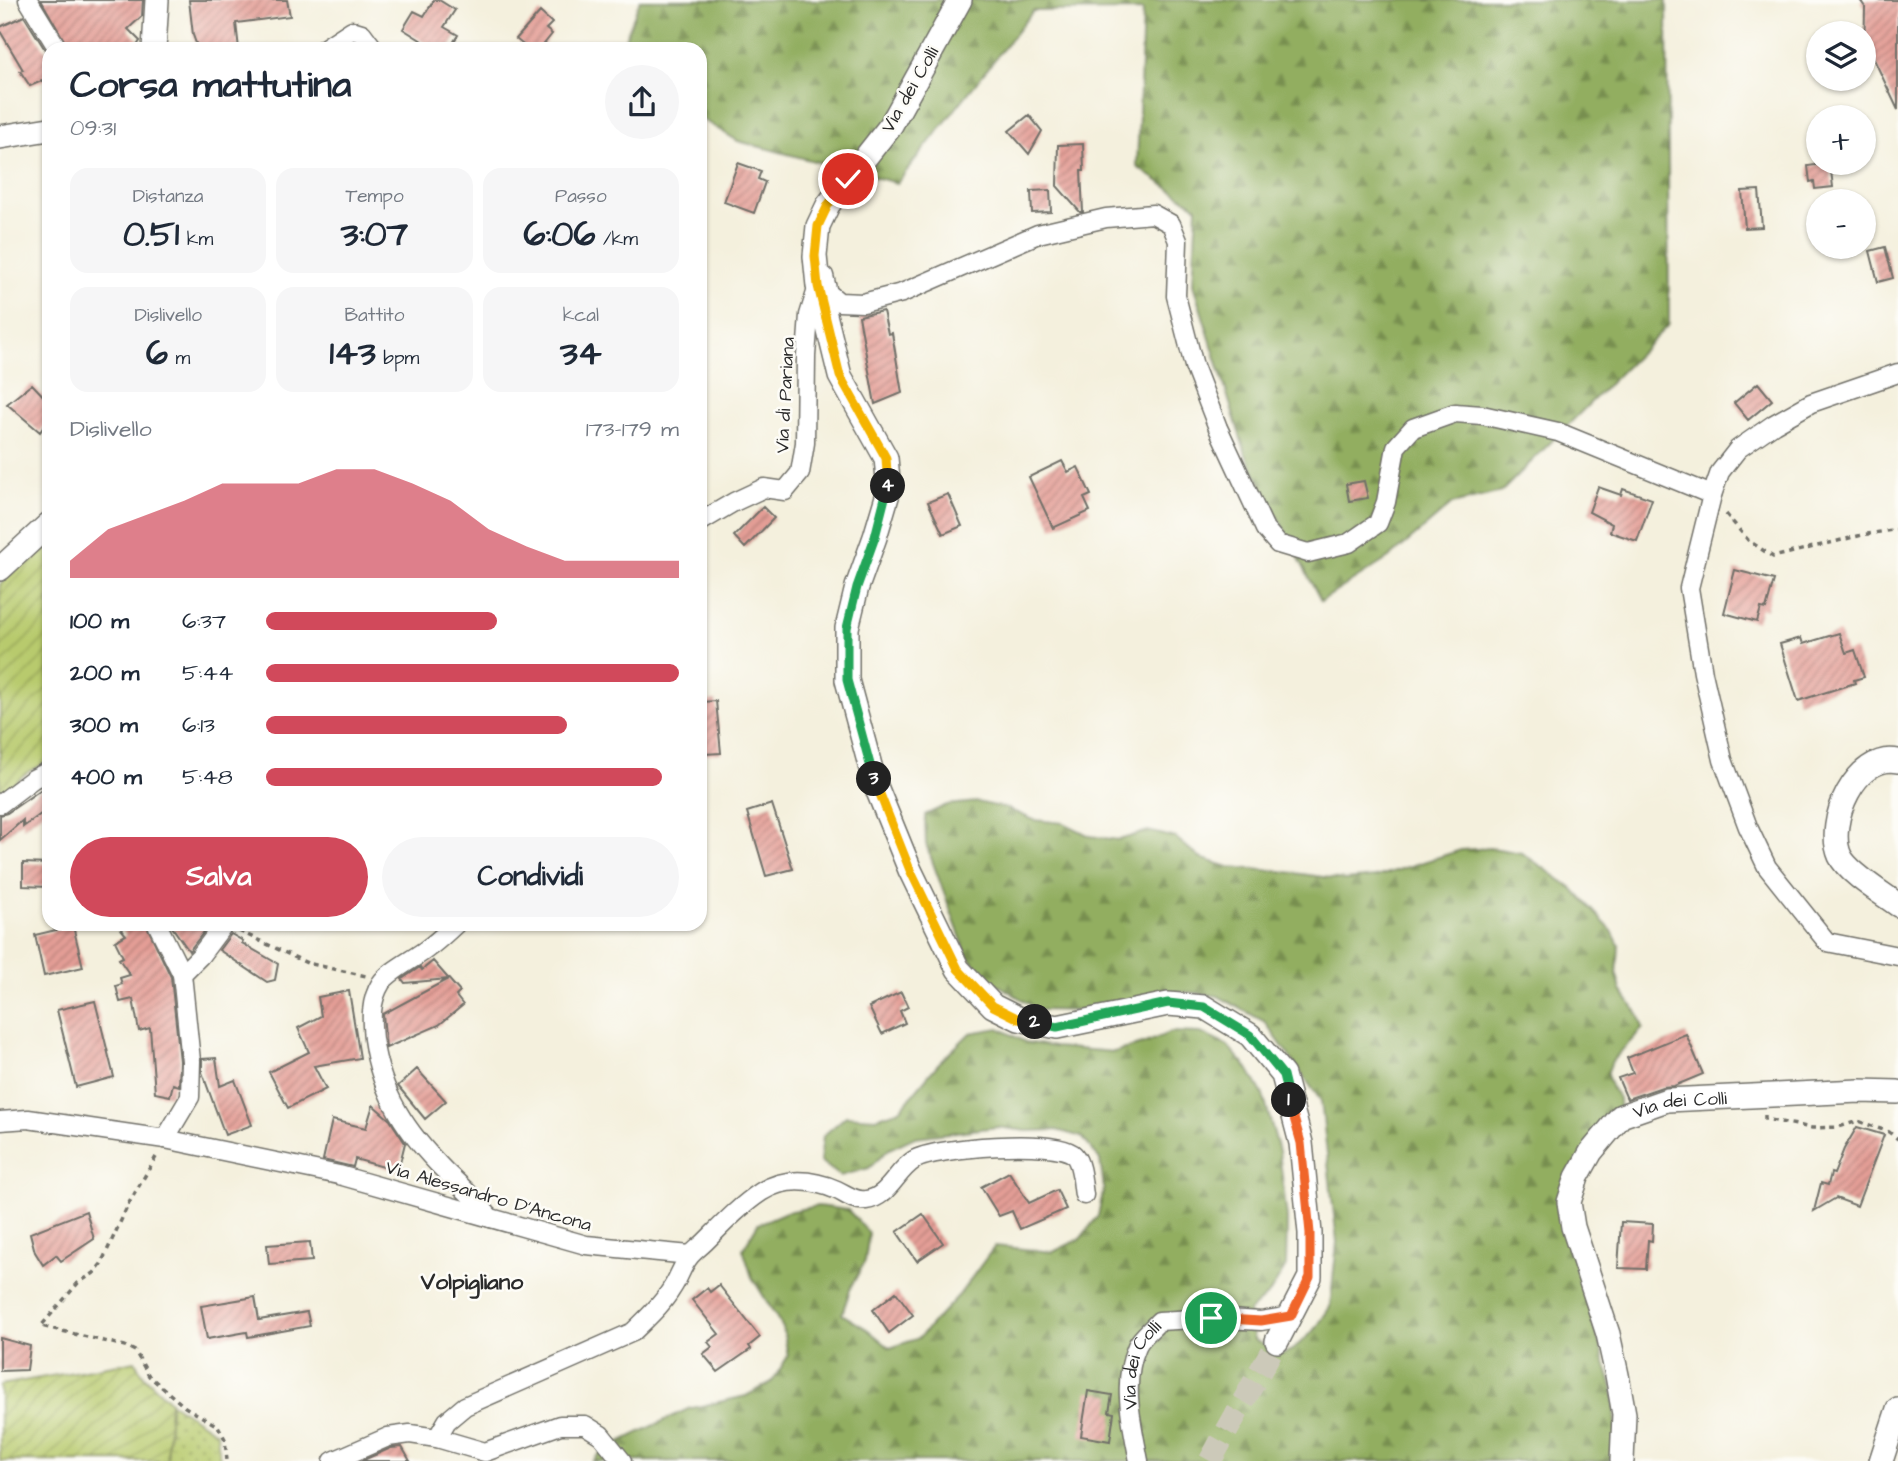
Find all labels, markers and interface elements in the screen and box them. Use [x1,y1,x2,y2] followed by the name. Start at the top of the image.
[1806,21,1876,259] map controls
[1806,21,1876,91] button: layers
[875,42,946,138] street label: Via dei Colli
[70,60,351,112] text: Corsa mattutina
[605,65,679,139] button: share
[1806,105,1876,175] button: +
[70,112,116,144] text: 09:31
[818,149,878,209] pin
[829,160,867,198] icon: check
[133,183,203,210] text: Distanza
[345,183,404,210] text: Tempo
[555,183,607,210] text: Passo
[1806,189,1876,259] button: −
[123,210,179,259] text: 0.51
[341,210,408,259] text: 3:07
[524,210,595,259] text: 6:06
[179,226,213,253] text: km
[595,226,638,253] text: /km
[134,302,202,329] text: Dislivello
[345,302,404,329] text: Battito
[563,302,599,329] text: kcal
[146,329,168,378] text: 6
[330,329,376,378] text: 143
[560,329,602,378] text: 34
[769,336,802,454] street label: Via di Pariana
[168,345,190,372] text: m
[376,345,419,372] text: bpm
[70,413,152,445] text: Dislivello
[586,413,679,445] text: 173–179 m
[870,468,906,504] pin: 4
[881,472,894,499] text: 4
[70,605,129,637] text: 100 m
[182,605,226,637] text: 6:37
[70,657,139,689] text: 200 m
[182,657,233,689] text: 5:44
[70,709,138,741] text: 300 m
[182,709,215,741] text: 6:13
[70,761,142,793] text: 400 m
[182,761,233,793] text: 5:48
[856,762,892,796] pin: 3
[869,765,878,792] text: 3
[70,837,368,917] button: Salva
[382,837,679,917] button: Condividi
[1018,1004,1052,1040] pin: 2
[1029,1008,1040,1035] text: 2
[1272,1082,1306,1118] pin: 1
[1629,1085,1728,1126] street label: Via dei Colli
[1287,1086,1290,1113] text: 1
[382,1154,595,1239] street label: Via Alessandro D'Ancona
[420,1266,523,1299] district label: Volpigliano
[1181,1288,1241,1348] pin
[1192,1299,1230,1337] icon: arrive
[1117,1314,1168,1411] street label: Via dei Colli

